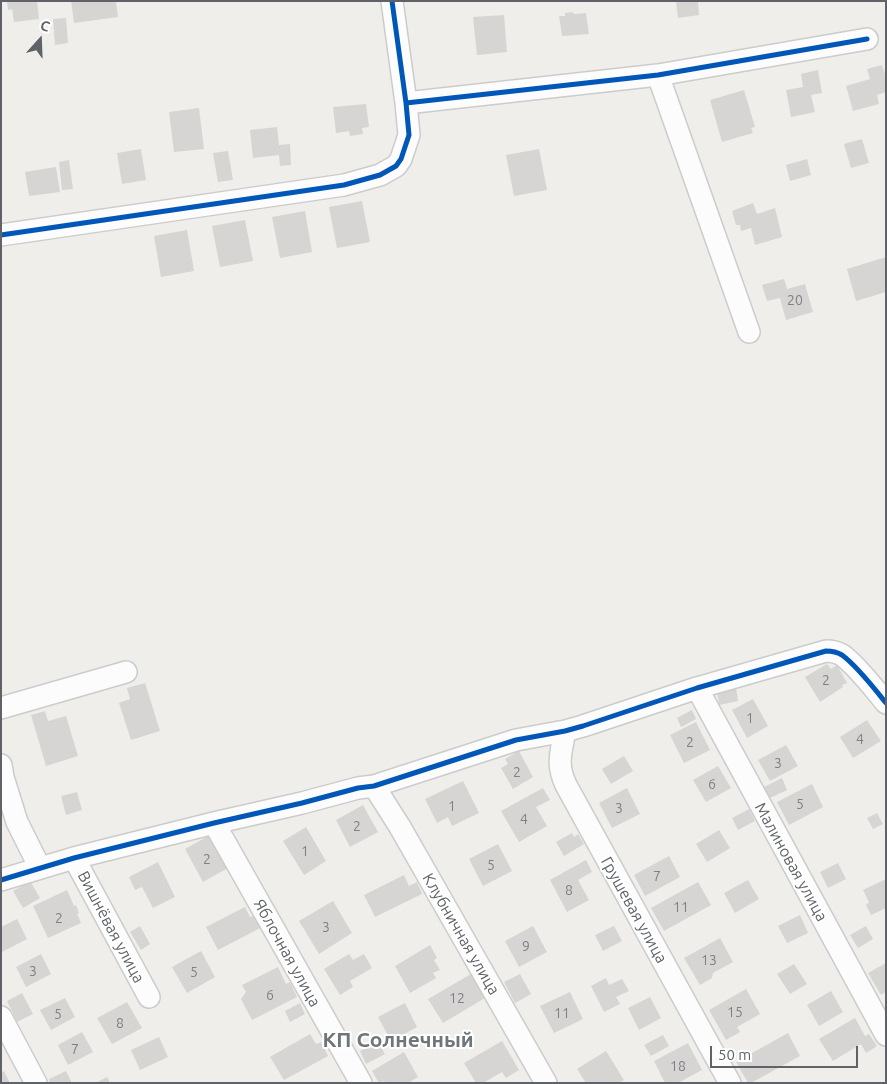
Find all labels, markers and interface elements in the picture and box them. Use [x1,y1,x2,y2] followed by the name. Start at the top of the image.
[15,15,65,65] north arrow
[38,17,52,35] text: С
[787,292,803,308] house number: 20
[822,672,830,688] house number: 2
[746,710,754,726] house number: 1
[856,731,864,747] house number: 4
[686,734,694,750] house number: 2
[774,755,782,771] house number: 3
[513,764,521,780] house number: 2
[708,776,716,792] house number: 6
[796,796,804,812] house number: 5
[448,798,456,814] house number: 1
[750,799,832,925] street label: Малиновая улица
[615,800,623,816] house number: 3
[520,811,528,827] house number: 4
[353,818,361,834] house number: 2
[301,843,309,859] house number: 1
[203,851,211,867] house number: 2
[597,853,671,967] street label: Грушевая улица
[487,857,495,873] house number: 5
[73,868,149,986] street label: Вишнёвая улица
[653,868,661,884] house number: 7
[418,870,504,998] street label: Клубничная улица
[565,882,573,898] house number: 8
[249,896,325,1010] street label: Яблочная улица
[673,899,689,915] house number: 11
[55,910,63,926] house number: 2
[322,919,330,935] house number: 3
[522,938,530,954] house number: 9
[701,952,717,968] house number: 13
[29,963,37,979] house number: 3
[190,964,198,980] house number: 5
[266,987,274,1003] house number: 6
[449,990,465,1006] house number: 12
[727,1004,743,1020] house number: 15
[554,1005,570,1021] house number: 11
[54,1006,62,1022] house number: 5
[116,1015,124,1031] house number: 8
[322,1027,474,1053] district label: КП Солнечный
[712,1036,860,1068] scale bar
[71,1041,79,1057] house number: 7
[718,1046,751,1063] text: 50 m
[670,1058,686,1074] house number: 18

